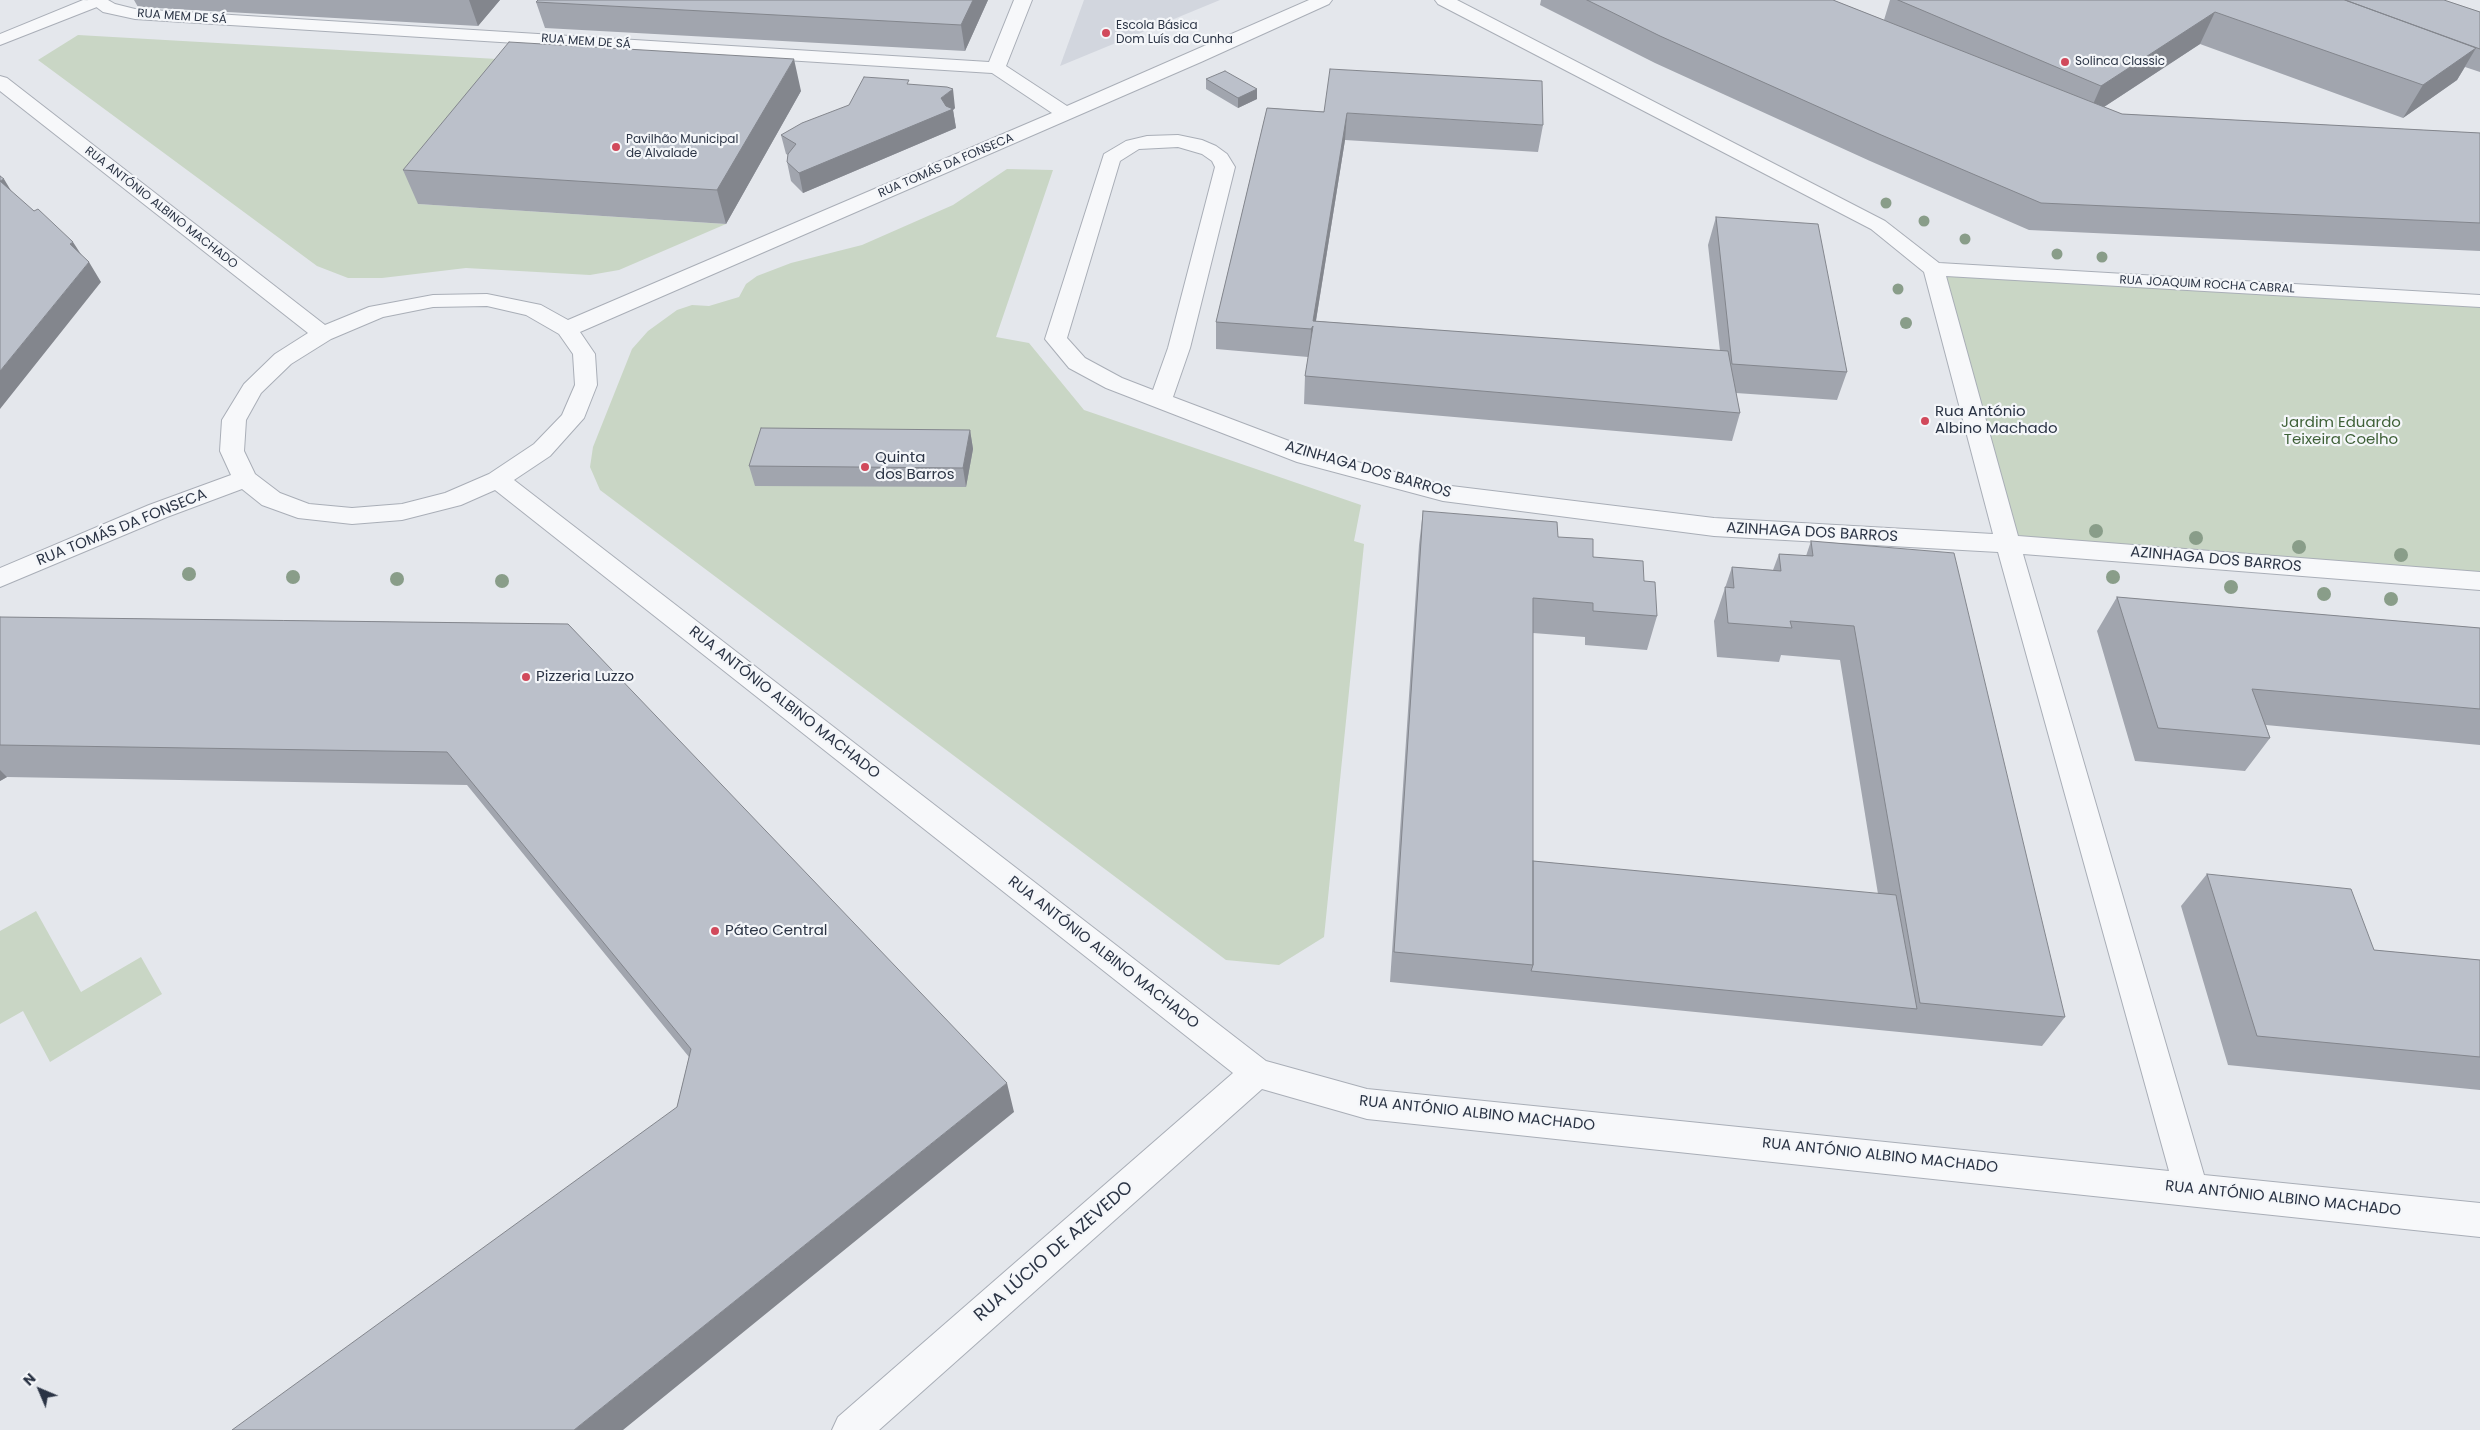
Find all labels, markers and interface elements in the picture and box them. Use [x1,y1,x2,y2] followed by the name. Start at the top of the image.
[137,7,227,27] street label: RUA MEM DE SÁ
[1116,19,1233,47] place label: Escola Básica Dom Luís da Cunha
[1100,27,1112,39] marker: Escola Básica Dom Luís da Cunha
[541,32,631,52] street label: RUA MEM DE SÁ
[2075,55,2165,69] place label: Solinca Classic
[2059,56,2071,68] marker: Solinca Classic
[876,131,1016,201] street label: RUA TOMÁS DA FONSECA
[626,133,738,161] place label: Pavilhão Municipal de Alvalade
[610,141,622,153] marker: Pavilhão Municipal de Alvalade
[82,144,240,272] street label: RUA ANTÓNIO ALBINO MACHADO
[2119,273,2295,297] street label: RUA JOAQUIM ROCHA CABRAL
[1935,403,2057,438] place label: Rua António Albino Machado
[2281,414,2401,449] park label: Jardim Eduardo Teixeira Coelho
[1919,415,1931,427] marker: Rua António Albino Machado
[1283,438,1453,502] street label: AZINHAGA DOS BARROS
[875,449,955,484] place label: Quinta dos Barros
[859,461,871,473] marker: Quinta dos Barros
[34,486,210,570] street label: RUA TOMÁS DA FONSECA
[1726,520,1898,546] street label: AZINHAGA DOS BARROS
[2130,544,2302,576] street label: AZINHAGA DOS BARROS
[685,623,883,783] street label: RUA ANTÓNIO ALBINO MACHADO
[536,668,634,686] place label: Pizzeria Luzzo
[520,671,532,683] marker: Pizzeria Luzzo
[1004,873,1202,1033] street label: RUA ANTÓNIO ALBINO MACHADO
[725,922,828,940] place label: Páteo Central
[709,925,721,937] marker: Páteo Central
[1358,1093,1596,1135] street label: RUA ANTÓNIO ALBINO MACHADO
[1761,1135,1999,1177] street label: RUA ANTÓNIO ALBINO MACHADO
[970,1177,1138,1327] street label: RUA LÚCIO DE AZEVEDO
[2164,1178,2402,1220] street label: RUA ANTÓNIO ALBINO MACHADO
[15,1365,65,1415] north arrow
[19,1369,40,1390] text: N

